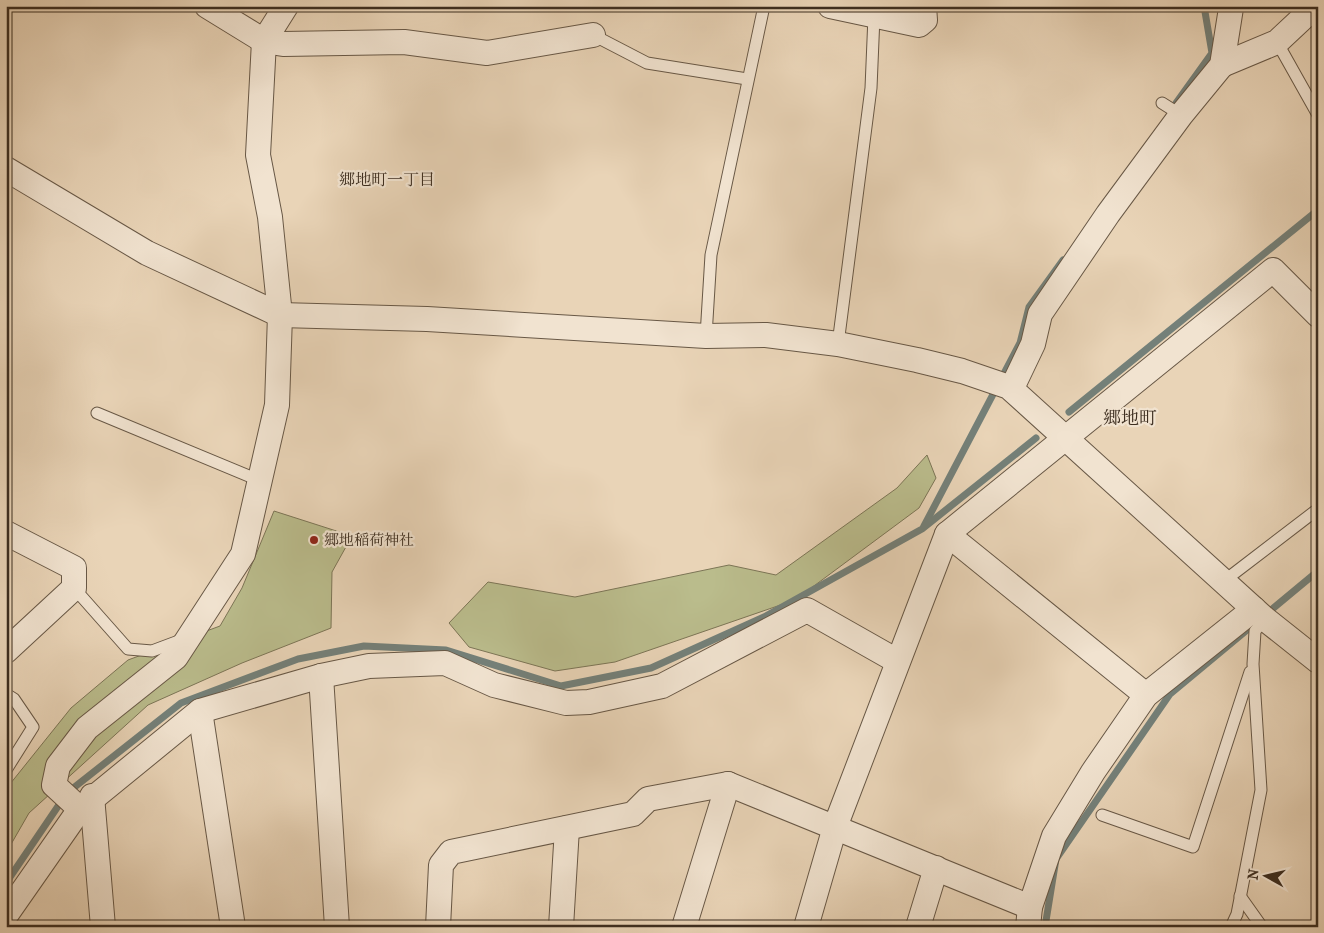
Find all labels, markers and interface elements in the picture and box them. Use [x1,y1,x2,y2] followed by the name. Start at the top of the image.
[339,170,435,189] district label: 郷地町一丁目
[1103,408,1157,429] district label: 郷地町
[324,531,414,549] place label: 郷地稲荷神社
[308,534,320,546] marker: 郷地稲荷神社
[1242,850,1292,900] north arrow
[1244,867,1263,881] text: N

